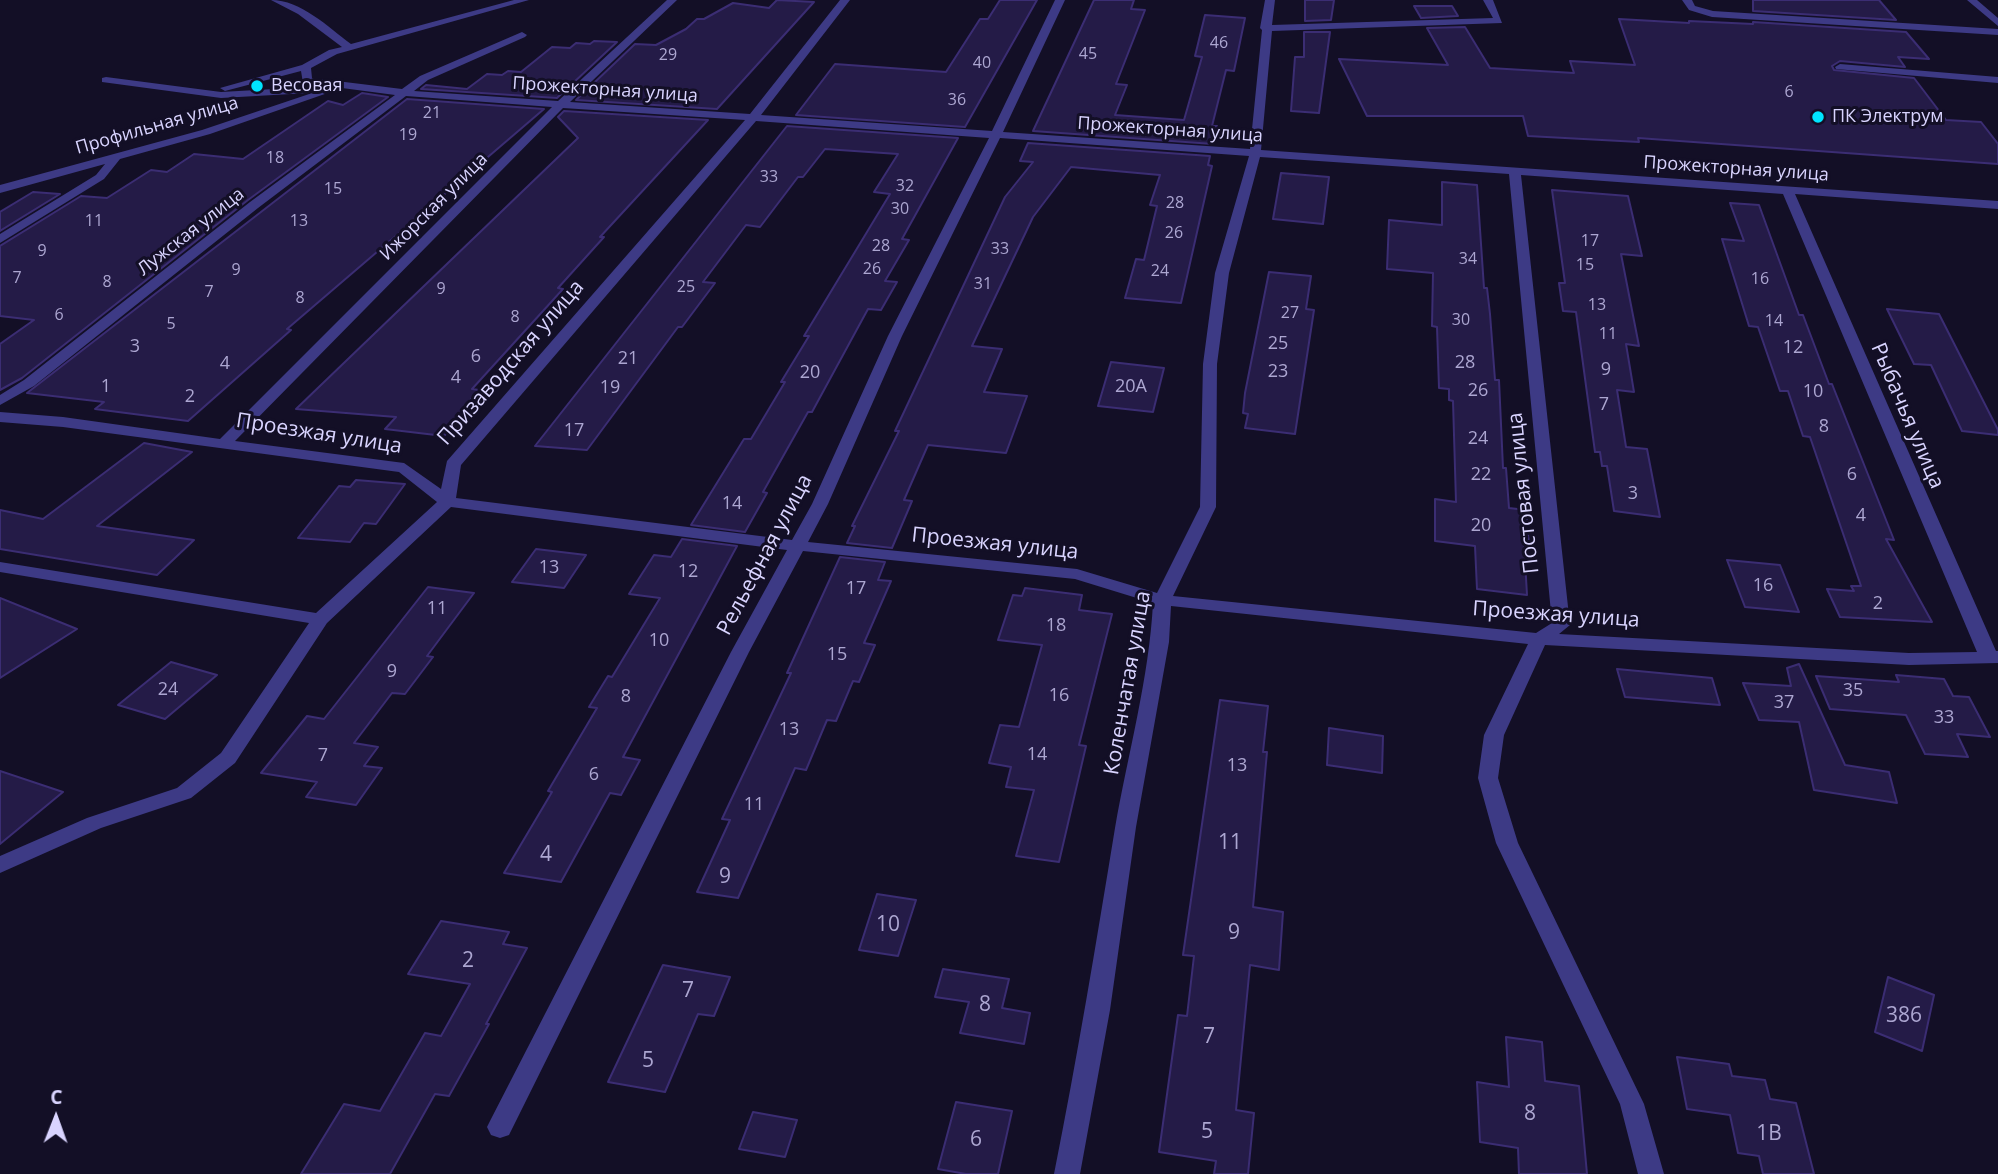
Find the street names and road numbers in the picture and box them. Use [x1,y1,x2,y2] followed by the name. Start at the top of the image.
[511,73,699,107] street label: Прожекторная улица
[73,92,241,160] street label: Профильная улица
[1076,113,1264,147] street label: Прожекторная улица
[376,149,492,265] street label: Ижорская улица
[1642,152,1830,186] street label: Прожекторная улица
[133,184,249,280] street label: Лужская улица
[432,275,590,451] street label: Призаводская улица
[1865,339,1949,493] street label: Рыбачья улица
[234,408,404,460] street label: Проезжая улица
[1503,411,1545,575] street label: Постовая улица
[712,470,818,640] street label: Рельефная улица
[910,523,1080,565] street label: Проезжая улица
[1099,589,1157,777] street label: Коленчатая улица
[1472,597,1640,633] street label: Проезжая улица

